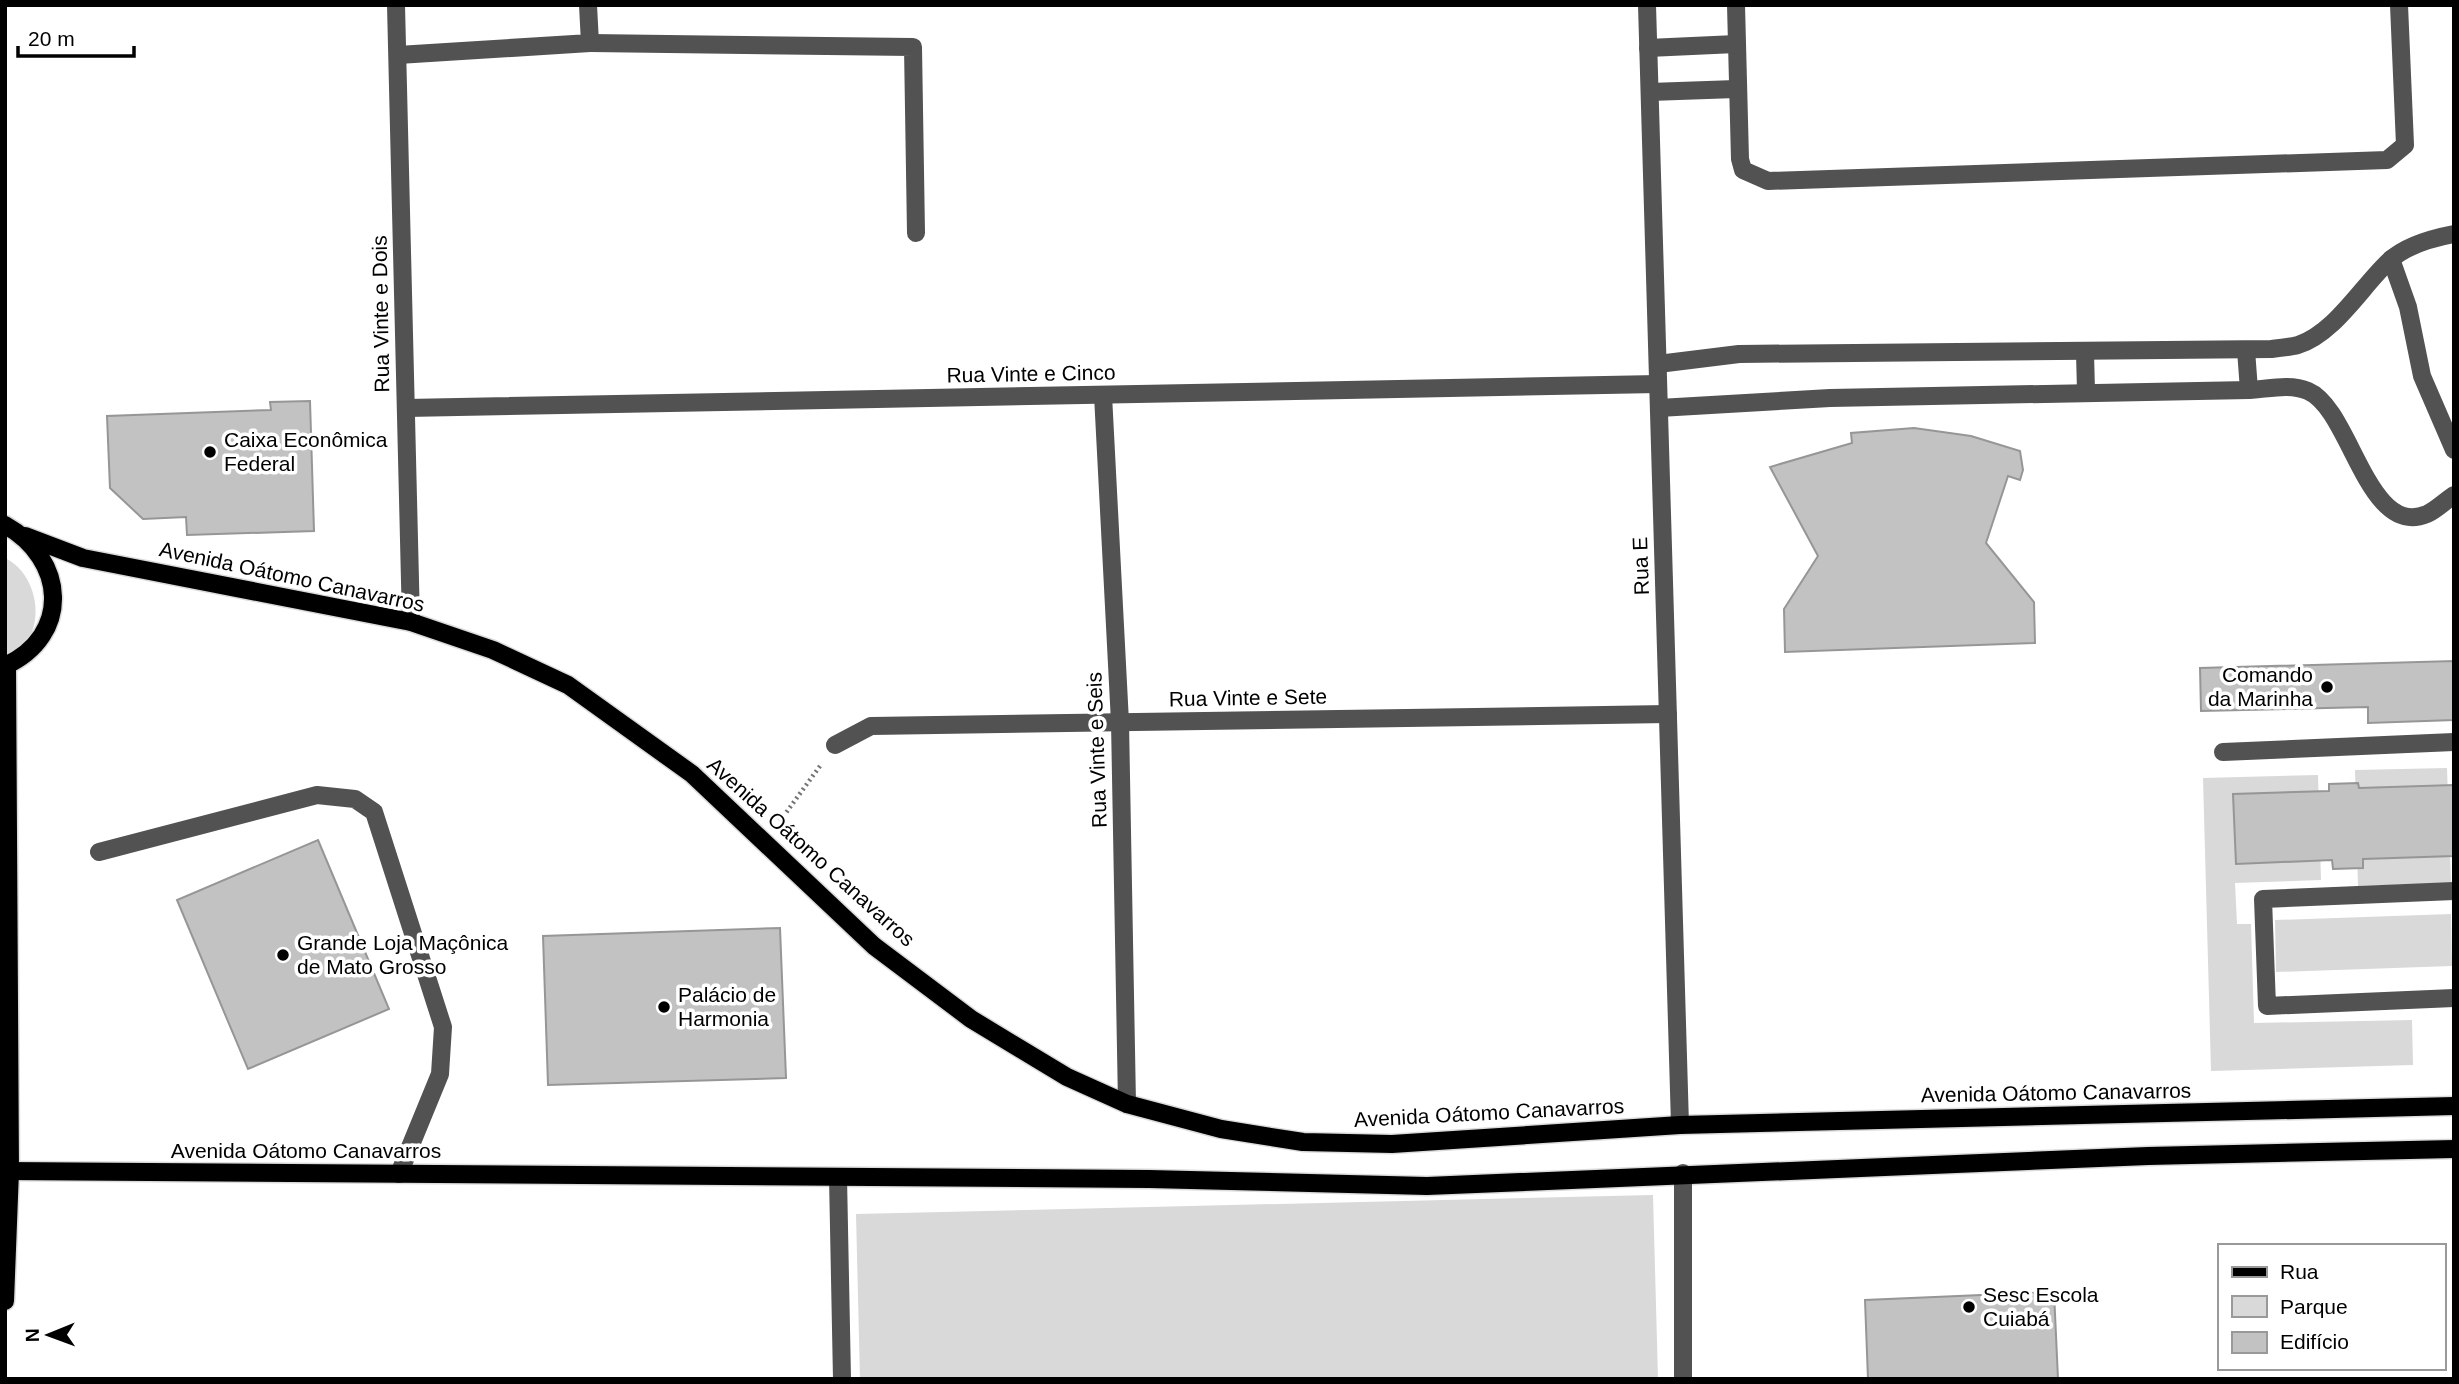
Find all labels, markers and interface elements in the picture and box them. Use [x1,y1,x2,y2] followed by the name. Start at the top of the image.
[18,14,133,58] scale bar
[28,27,75,50] text: 20 m
[368,235,393,393] street label: Rua Vinte e Dois
[946,361,1116,386] street label: Rua Vinte e Cinco
[224,428,388,475] place label: Caixa Econômica Federal
[202,444,218,460] marker: Caixa Econômica Federal
[1628,536,1653,596] street label: Rua E
[157,537,427,616] street label: Avenida Oátomo Canavarros
[2208,663,2313,710] place label: Comando da Marinha
[1082,672,1111,828] street label: Rua Vinte e Seis
[2319,679,2335,695] marker: Comando da Marinha
[1169,685,1327,710] street label: Rua Vinte e Sete
[703,753,920,951] street label: Avenida Oátomo Canavarros
[297,931,509,978] place label: Grande Loja Maçônica de Mato Grosso
[275,947,291,963] marker: Grande Loja Maçônica de Mato Grosso
[678,983,776,1030] place label: Palácio de Harmonia
[656,999,672,1015] marker: Palácio de Harmonia
[1921,1079,2191,1106] street label: Avenida Oátomo Canavarros
[1353,1094,1625,1131] street label: Avenida Oátomo Canavarros
[171,1139,441,1162] street label: Avenida Oátomo Canavarros
[2218,1244,2445,1370] legend
[2280,1260,2319,1283] text: Rua
[1983,1283,2099,1330] place label: Sesc Escola Cuiabá
[2280,1295,2348,1318] text: Parque
[1961,1299,1977,1315] marker: Sesc Escola Cuiabá
[14,1300,84,1370] north arrow
[22,1328,43,1342] text: N
[2280,1330,2349,1353] text: Edifício

